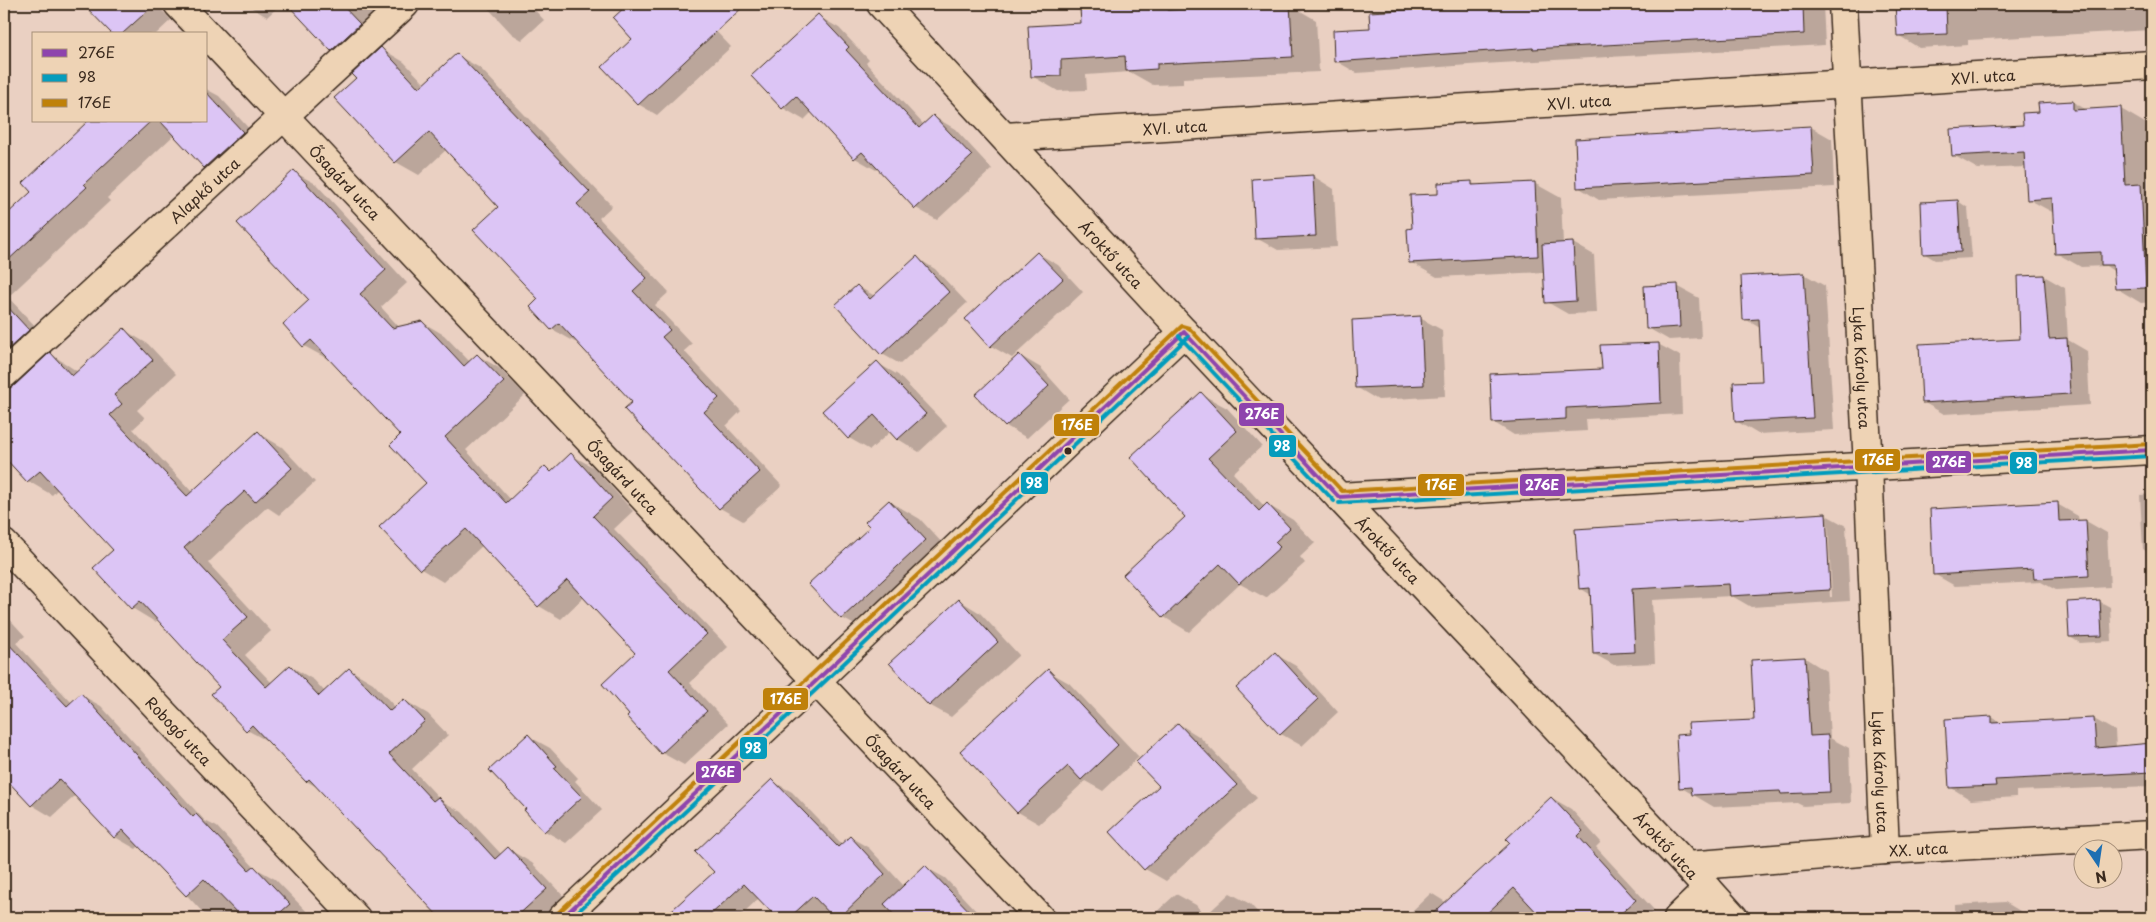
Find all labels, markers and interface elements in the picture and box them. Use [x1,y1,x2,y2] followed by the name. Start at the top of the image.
[32,32,208,122] legend
[78,40,115,63] text: 276E
[1950,62,2017,89] street label: XVI. utca
[78,64,96,87] text: 98
[1546,87,1612,114] street label: XVI. utca
[78,90,111,113] text: 176E
[1142,113,1208,140] street label: XVI. utca
[304,139,387,225] street label: Ősagárd utca
[164,151,244,228] street label: Alapkő utca
[1074,215,1150,293] street label: Ároktő utca
[1848,306,1877,430] street label: Lyka Károly utca
[1238,402,1285,427] line badge: 276E
[1245,403,1279,424] text: 276E
[1053,413,1100,437] line badge: 176E
[1061,414,1093,435] text: 176E
[582,433,665,519] street label: Ősagárd utca
[1268,434,1297,458] line badge: 98
[1273,435,1291,456] text: 98
[1063,446,1073,456] unlabelled marker
[1854,448,1901,472] line badge: 176E
[1862,449,1894,470] text: 176E
[1925,450,1972,474] line badge: 276E
[1932,451,1966,472] text: 276E
[2009,451,2038,475] line badge: 98
[2015,452,2033,473] text: 98
[1020,471,1049,495] line badge: 98
[1025,472,1043,493] text: 98
[1417,473,1465,497] line badge: 176E
[1519,473,1566,497] line badge: 276E
[1425,474,1457,495] text: 176E
[1525,474,1559,495] text: 276E
[1351,510,1426,589] street label: Ároktő utca
[762,687,809,711] line badge: 176E
[770,688,802,709] text: 176E
[141,691,218,771] street label: Robogó utca
[1867,710,1896,834] street label: Lyka Károly utca
[860,728,943,814] street label: Ősagárd utca
[739,736,768,760] line badge: 98
[744,737,762,758] text: 98
[695,760,742,784] line badge: 276E
[701,761,735,782] text: 276E
[1629,806,1705,884] street label: Ároktő utca
[1888,835,1949,861] street label: XX. utca
[2074,840,2124,890] north arrow
[2093,866,2109,889] text: N

